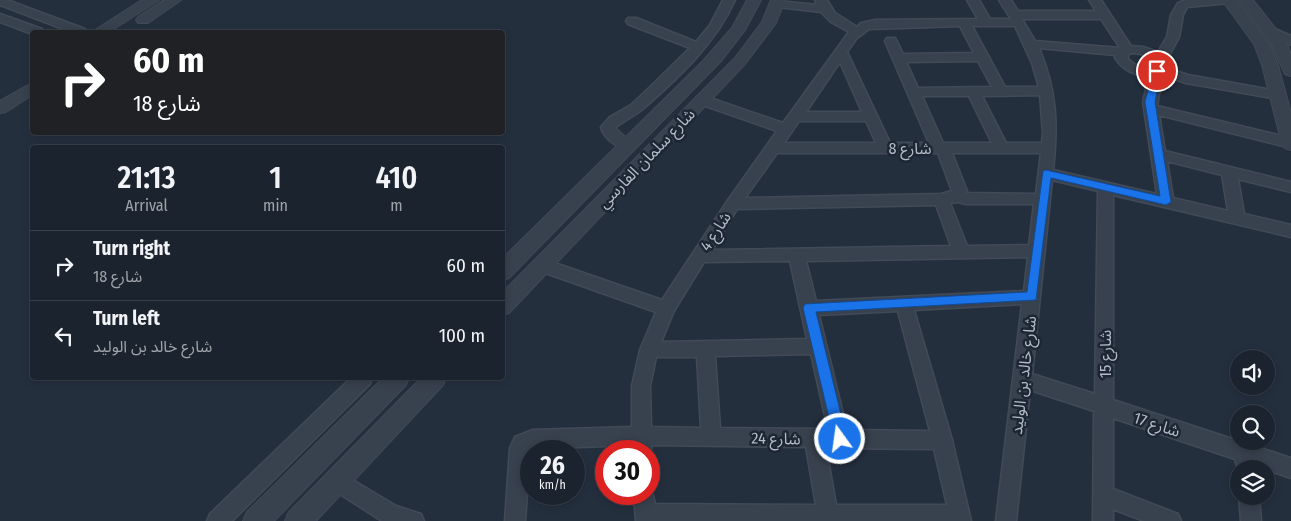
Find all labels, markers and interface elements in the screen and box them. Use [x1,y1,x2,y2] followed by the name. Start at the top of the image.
[133,39,204,81] text: 60 m
[50,50,115,115] icon: right
[1136,50,1178,92] pin
[1143,57,1171,85] icon: arrive
[133,90,201,117] text: شارع 18
[594,105,701,214] street label: شارع سلمان الفارسي
[889,139,931,161] street label: شارع 8
[118,160,176,196] text: 21:13
[269,160,282,196] text: 1
[375,160,417,196] text: 410
[125,196,168,215] text: Arrival
[263,196,288,215] text: min
[390,196,403,215] text: m
[696,208,738,256] street label: شارع 4
[93,237,170,260] text: Turn right
[50,252,78,280] icon: right
[447,254,485,277] text: 60 m
[93,267,142,286] text: شارع 18
[93,307,160,330] text: Turn left
[1007,315,1043,436] street label: شارع خالد بن الوليد
[50,322,78,350] icon: left
[439,324,485,347] text: 100 m
[1096,330,1118,378] street label: شارع 15
[93,337,212,356] text: شارع خالد بن الوليد
[1230,350,1275,505] map controls
[1230,350,1275,395] button: sound
[1230,405,1275,450] button: search
[1130,408,1182,444] street label: شارع 17
[813,412,865,464] position arrow
[751,429,801,451] street label: شارع 24
[595,440,660,505] speed limit sign: 30
[540,451,565,481] text: 26
[1230,460,1275,505] button: layers
[539,478,566,492] text: km/h

